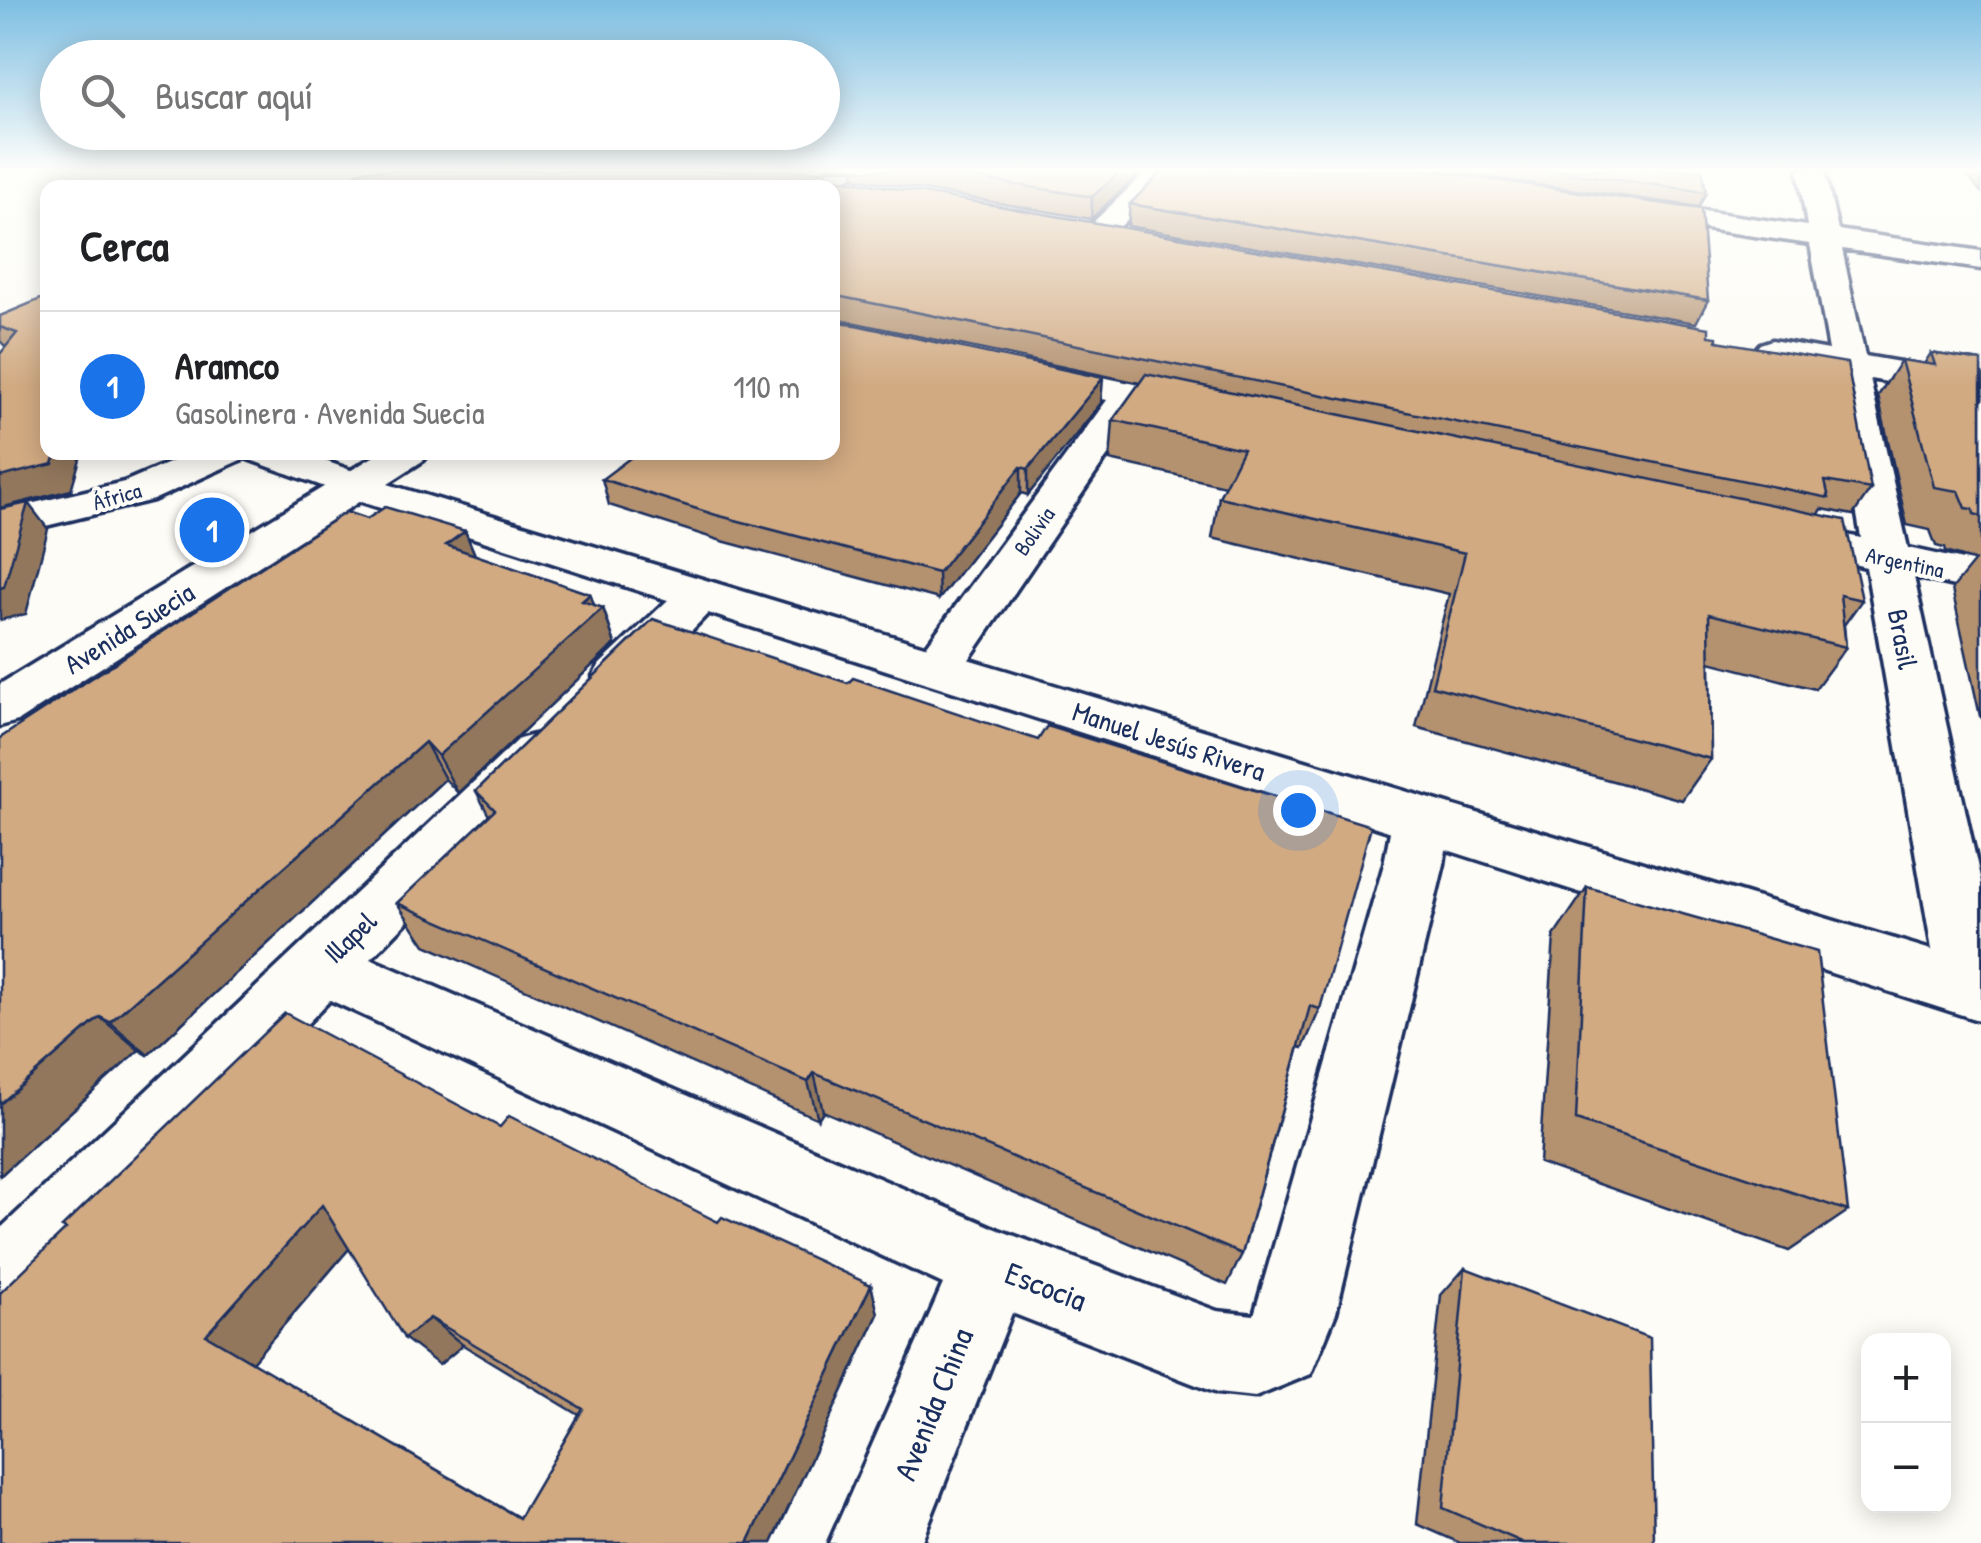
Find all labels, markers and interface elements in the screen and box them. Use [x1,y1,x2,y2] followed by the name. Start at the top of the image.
[40,40,840,150] search box
[75,68,130,123] icon: search
[155,69,313,121] text: Buscar aquí
[80,217,169,274] text: Cerca
[175,339,279,391] text: Aramco
[107,365,118,408] text: 1
[733,365,800,408] text: 110 m
[175,391,485,434] text: Gasolinera · Avenida Suecia
[89,475,145,517] street label: África
[180,492,244,568] pin: 1
[1006,500,1062,561] street label: Bolivia
[1863,539,1947,585] street label: Argentina
[57,573,201,683] street label: Avenida Suecia
[1879,606,1928,673] street label: Brasil
[1068,692,1270,790] street label: Manuel Jesús Rivera
[1273,785,1324,836] your location
[315,902,385,972] street label: Illapel
[999,1251,1093,1321] street label: Escocia
[883,1322,983,1486] street label: Avenida China
[1861,1333,1951,1513] map controls
[1861,1333,1951,1423] button: +
[1861,1423,1951,1513] button: −

